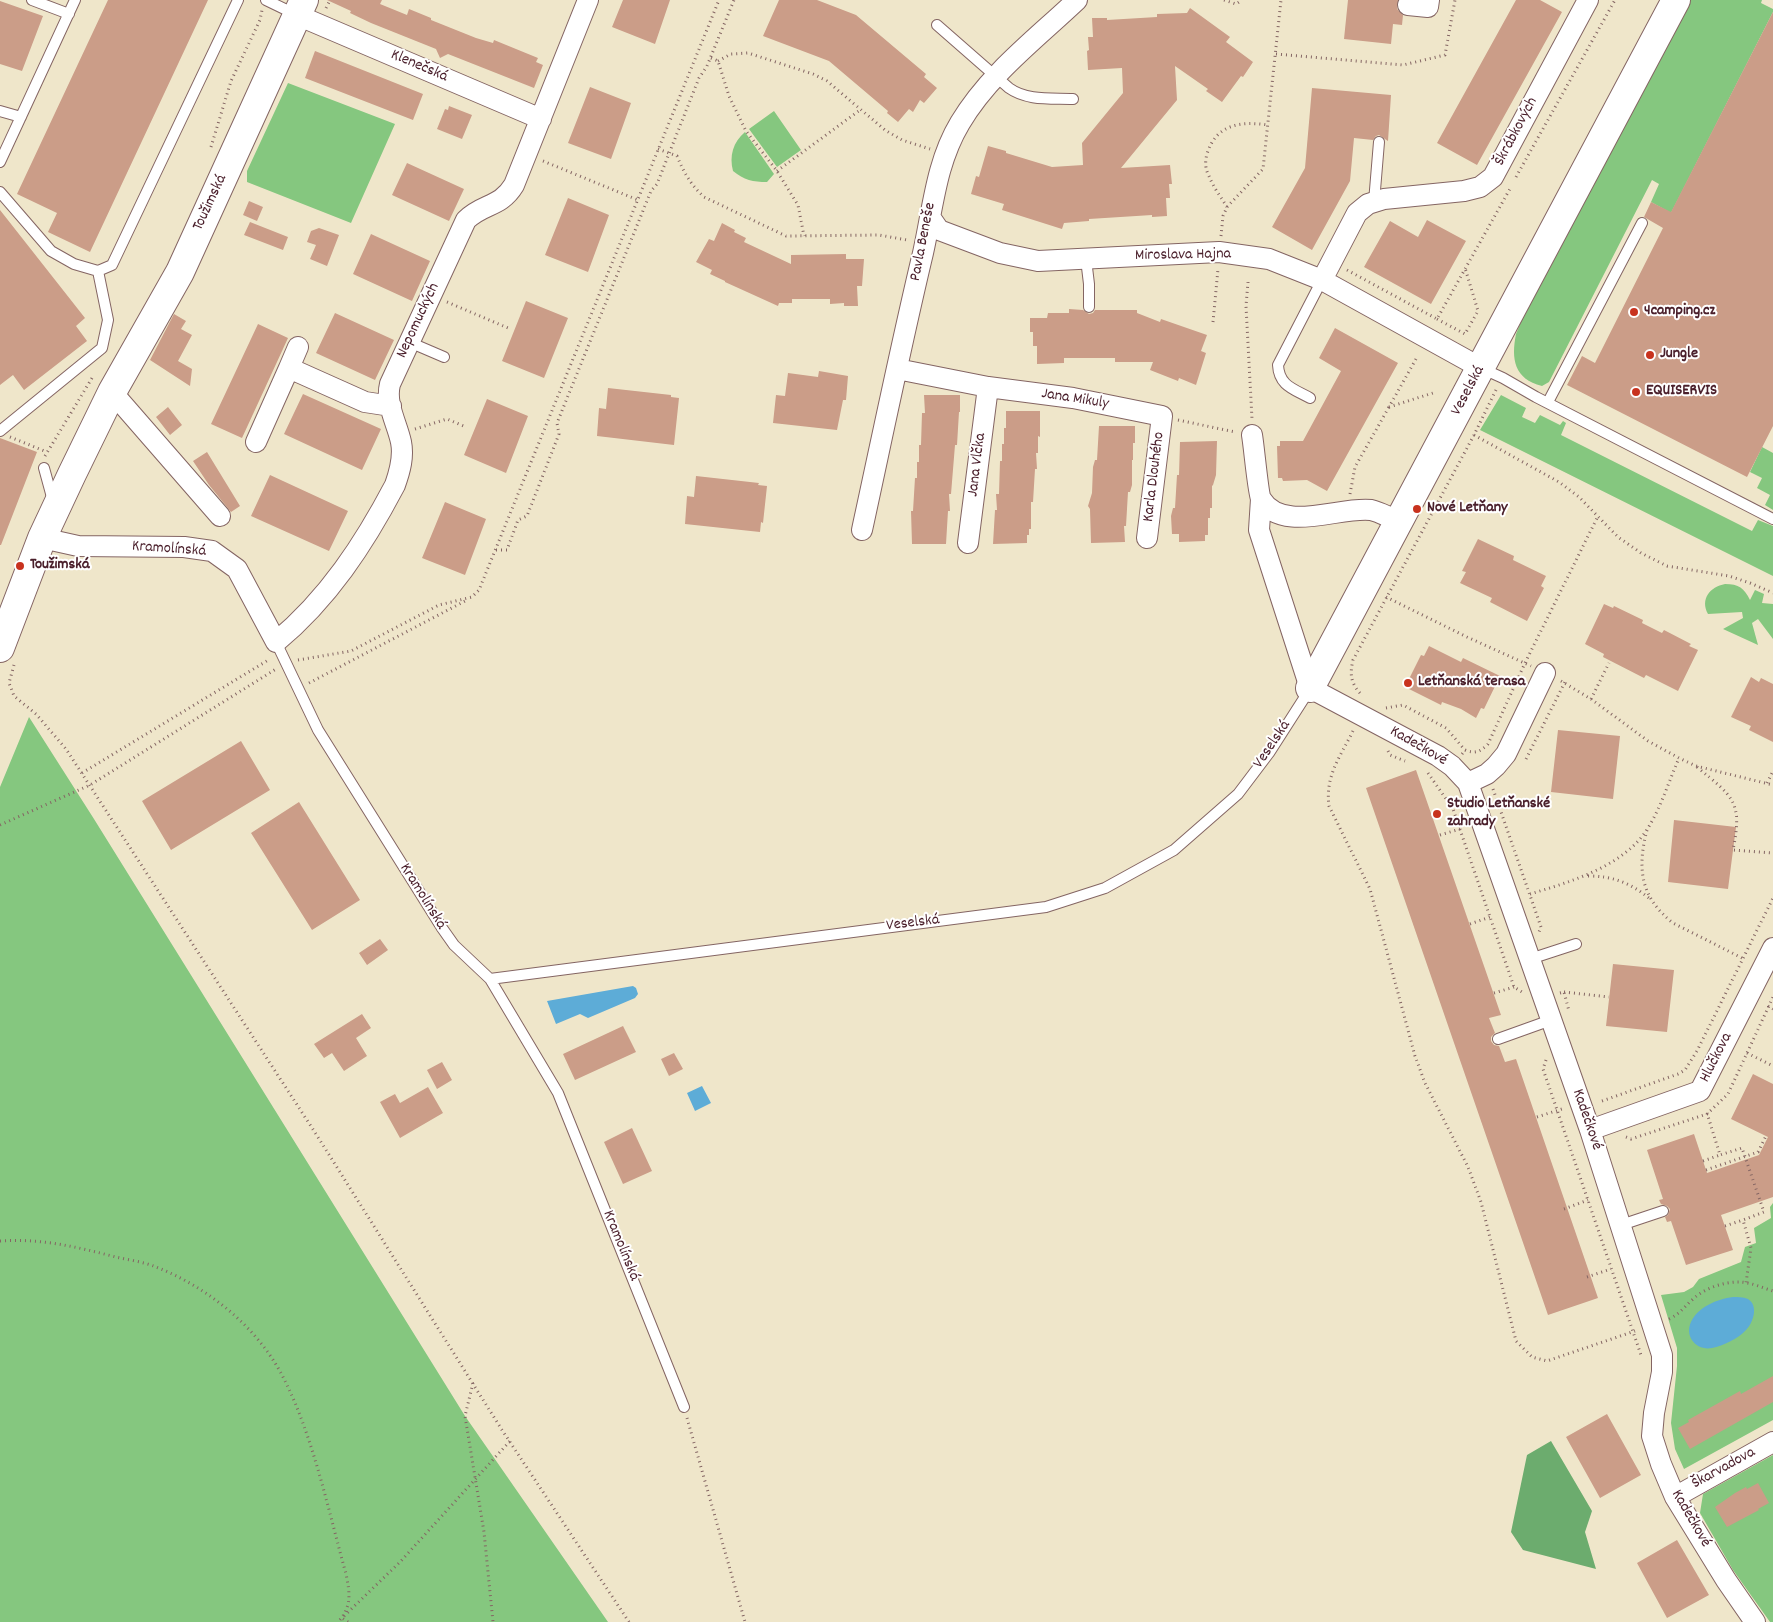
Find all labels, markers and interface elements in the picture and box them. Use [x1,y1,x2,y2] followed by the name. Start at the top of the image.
[387,46,451,88] street label: Klenečská
[1491,95,1543,169] street label: Škrábkových
[190,172,232,234] street label: Toužimská
[907,201,941,283] street label: Pavla Beneše
[1135,246,1231,266] street label: Miroslava Hajna
[393,280,445,362] street label: Nepomuckých
[1644,302,1715,322] place label: 4camping.cz
[1628,306,1640,318] marker: 4camping.cz
[1660,345,1698,365] place label: Jungle
[1644,349,1656,361] marker: Jungle
[1448,363,1490,419] street label: Veselská
[1646,382,1717,402] place label: EQUISERVIS
[1040,385,1110,415] street label: Jana Mikuly
[1630,386,1642,398] marker: EQUISERVIS
[1140,431,1170,523] street label: Karla Dlouhého
[965,432,991,498] street label: Jana Vlčka
[1427,499,1508,519] place label: Nové Letňany
[1411,503,1423,515] marker: Nové Letňany
[131,538,207,562] street label: Kramolínská
[30,556,90,576] place label: Toužimská
[14,560,26,572] marker: Toužimská
[1418,673,1525,693] place label: Letňanská terasa
[1402,677,1414,689] marker: Letňanská terasa
[1250,717,1296,773] street label: Veselská
[1386,723,1450,771] street label: Kadečkové
[1447,795,1550,833] place label: Studio Letňanské zahrady
[1431,808,1443,820] marker: Studio Letňanské zahrady
[394,860,450,934] street label: Kramolínská
[885,911,941,937] street label: Veselská
[1696,1030,1738,1086] street label: Hlučkova
[1567,1087,1605,1153] street label: Kadečkové
[597,1208,643,1284] street label: Kramolínská
[1689,1444,1759,1494] street label: Škarvadova
[1666,1487,1714,1551] street label: Kadečkové

